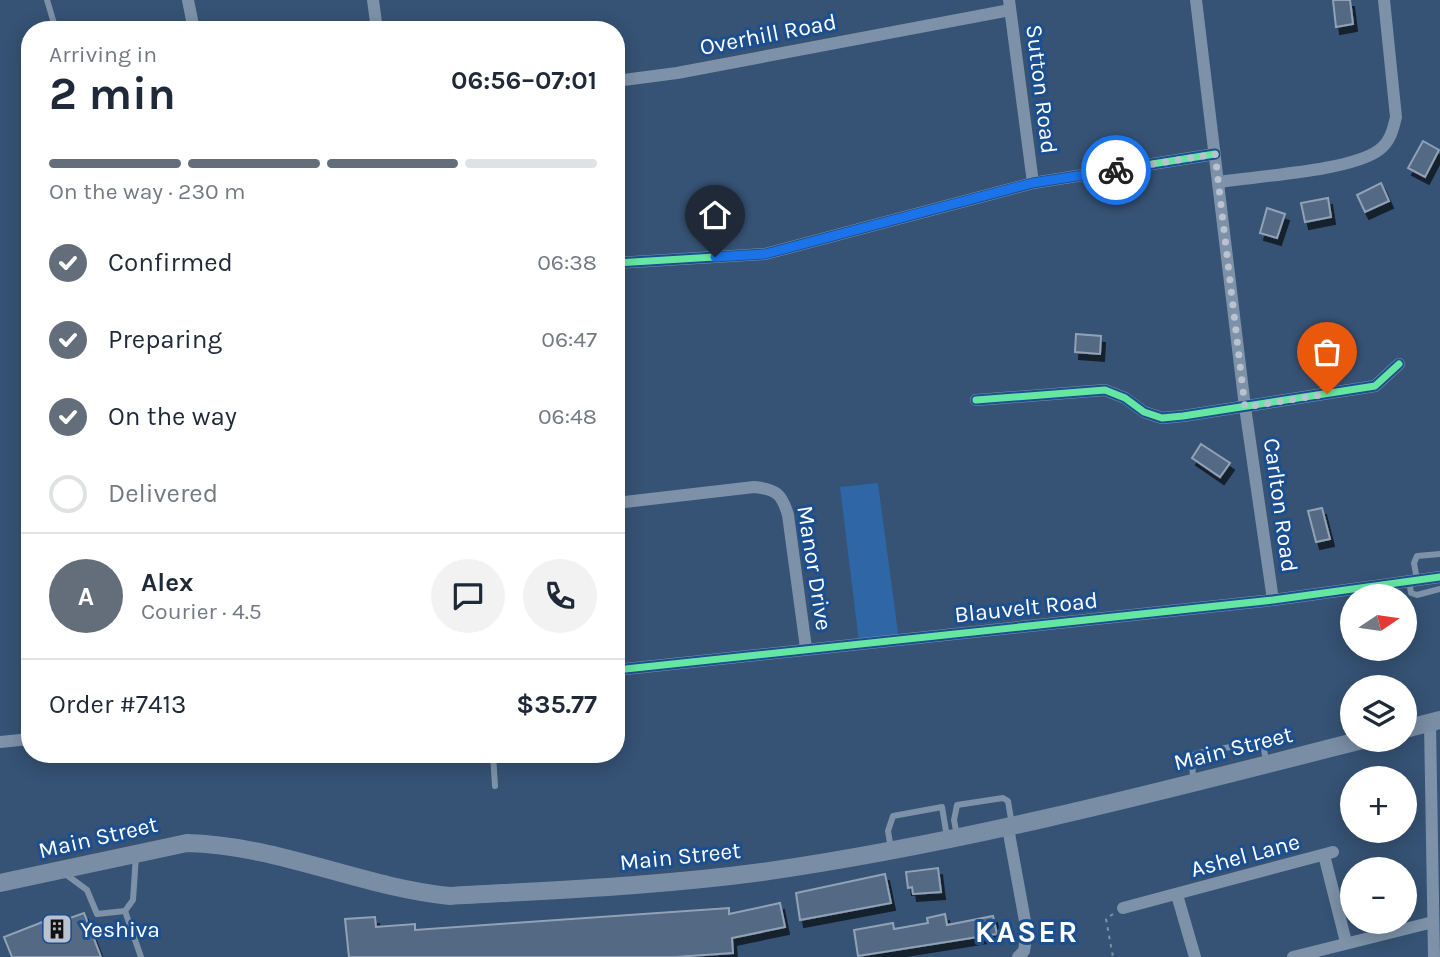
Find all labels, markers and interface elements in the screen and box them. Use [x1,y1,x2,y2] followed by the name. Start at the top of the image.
[698,8,839,61] street label: Overhill Road
[1020,23,1063,155] street label: Sutton Road
[49,41,157,68] text: Arriving in
[451,65,597,96] text: 06:56–07:01
[49,67,176,121] text: 2 min
[1081,135,1151,205] courier
[1097,151,1135,189] icon: bike
[49,178,246,205] text: On the way · 230 m
[685,185,745,257] pin
[696,196,734,234] icon: home
[49,244,87,282] icon: check
[108,247,233,278] text: Confirmed
[537,249,597,276] text: 06:38
[49,321,87,359] icon: check
[1297,322,1357,394] pin
[108,324,222,355] text: Preparing
[541,326,597,353] text: 06:47
[1308,333,1346,371] icon: bag
[49,398,87,436] icon: check
[108,401,237,432] text: On the way
[538,403,597,430] text: 06:48
[1258,436,1303,574] street label: Carlton Road
[108,478,218,509] text: Delivered
[791,504,838,632] street label: Manor Drive
[431,559,505,633] button: chat
[523,559,597,633] button: phone
[141,567,193,598] text: Alex
[78,581,94,612] text: A
[1340,584,1418,662] north arrow
[1340,584,1417,934] map controls
[953,587,1099,628] street label: Blauvelt Road
[141,598,262,625] text: Courier · 4.5
[1340,675,1417,752] button: layers
[49,689,186,720] text: Order #7413
[516,689,597,720] text: $35.77
[1171,721,1296,776] street label: Main Street
[1340,766,1417,843] button: +
[36,811,161,864] street label: Main Street
[1188,828,1303,883] street label: Ashel Lane
[618,837,742,876] street label: Main Street
[1340,857,1417,934] button: −
[40,912,74,946] building icon: Yeshiva
[975,914,1079,950] district label: KASER
[80,916,160,943] place label: Yeshiva

